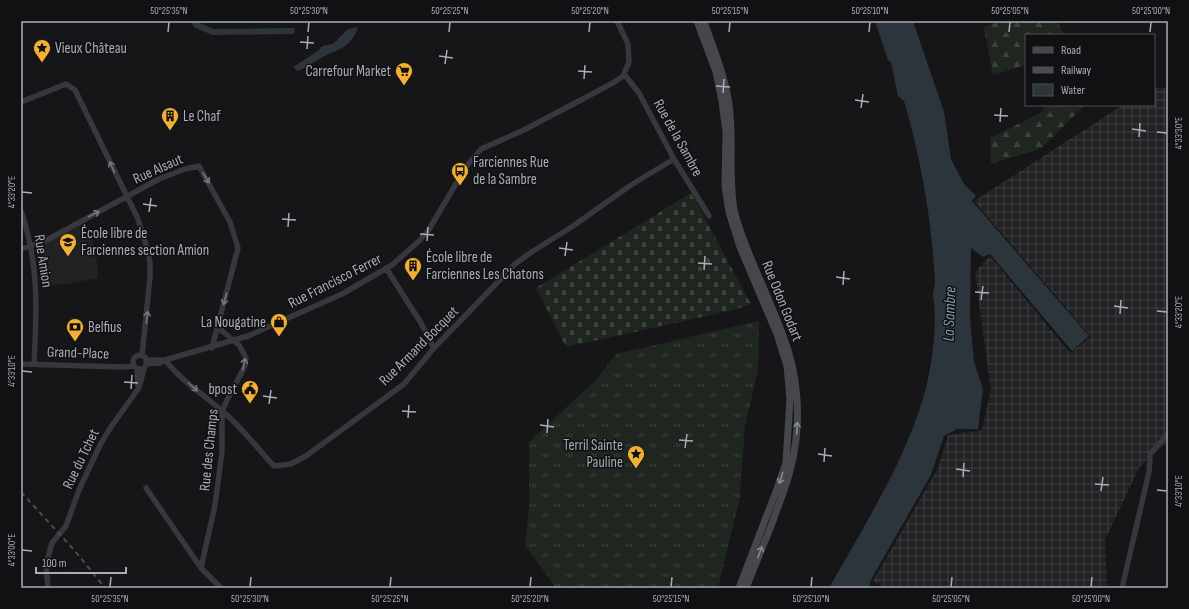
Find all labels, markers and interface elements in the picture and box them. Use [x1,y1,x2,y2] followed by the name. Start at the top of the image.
[150,5,188,17] text: 50°25'35"N
[290,5,328,17] text: 50°25'30"N
[431,5,469,17] text: 50°25'25"N
[571,5,609,17] text: 50°25'20"N
[712,5,748,17] text: 50°25'15"N
[851,5,889,17] text: 50°25'10"N
[991,5,1029,17] text: 50°25'05"N
[1132,5,1170,17] text: 50°25'00"N
[1025,34,1155,106] legend
[32,38,52,63] place icon: Vieux Château
[55,39,127,58] place label: Vieux Château
[1061,43,1081,58] text: Road
[394,61,414,86] supermarket icon: Carrefour Market
[306,62,391,81] place label: Carrefour Market
[1061,63,1092,78] text: Railway
[1061,83,1085,98] text: Water
[649,96,707,180] street label: Rue de la Sambre
[160,106,180,131] building icon: Le Chaf
[183,107,221,126] place label: Le Chaf
[1173,117,1185,149] text: 4°33'30"E
[130,149,186,188] street label: Rue Alsaut
[473,153,549,189] place label: Farciennes Rue de la Sambre
[108,161,115,173] one-way arrow
[450,161,470,186] bus stop icon: Farciennes Rue de la Sambre
[202,172,210,183] one-way arrow
[6,176,18,208] text: 4°33'20"E
[88,210,100,217] one-way arrow
[81,224,209,260] place label: École libre de Farciennes section Amion
[58,232,78,257] school or university icon: École libre de Farciennes section Amion
[29,233,57,289] street label: Rue Amion
[426,248,544,284] place label: École libre de Farciennes Les Chatons
[285,249,386,313] street label: Rue Francisco Ferrer
[403,256,423,281] building icon: École libre de Farciennes Les Chatons
[757,258,807,344] street label: Rue Odon Godart
[940,286,960,342] water label: La Sambre
[221,292,228,305] one-way arrow
[1173,296,1185,328] text: 4°33'20"E
[375,302,463,390] street label: Rue Armand Bocquet
[143,311,150,324] one-way arrow
[269,312,289,337] shop icon: La Nougatine
[201,313,266,332] place label: La Nougatine
[65,317,85,342] bank icon: Belfius
[88,318,122,337] place label: Belfius
[46,342,110,364] street label: Grand-Place
[6,355,18,387] text: 4°33'10"E
[240,358,248,371] one-way arrow
[240,379,260,404] public building icon: bpost
[208,380,237,399] place label: bpost
[187,382,197,391] one-way arrow
[195,408,223,492] street label: Rue des Champs
[793,422,801,435] one-way arrow
[58,425,104,492] street label: Rue du Tchet
[563,436,623,472] place label: Terril Sainte Pauline
[626,444,646,469] place icon: Terril Sainte Pauline
[777,471,784,484] one-way arrow
[1173,475,1185,507] text: 4°33'10"E
[6,534,18,566] text: 4°33'00"E
[757,546,765,558] one-way arrow
[36,549,126,575] scale bar
[42,556,67,571] text: 100 m
[91,593,129,605] text: 50°25'35"N
[231,593,269,605] text: 50°25'30"N
[371,593,409,605] text: 50°25'25"N
[511,593,549,605] text: 50°25'20"N
[653,593,689,605] text: 50°25'15"N
[792,593,830,605] text: 50°25'10"N
[932,593,970,605] text: 50°25'05"N
[1072,593,1110,605] text: 50°25'00"N

